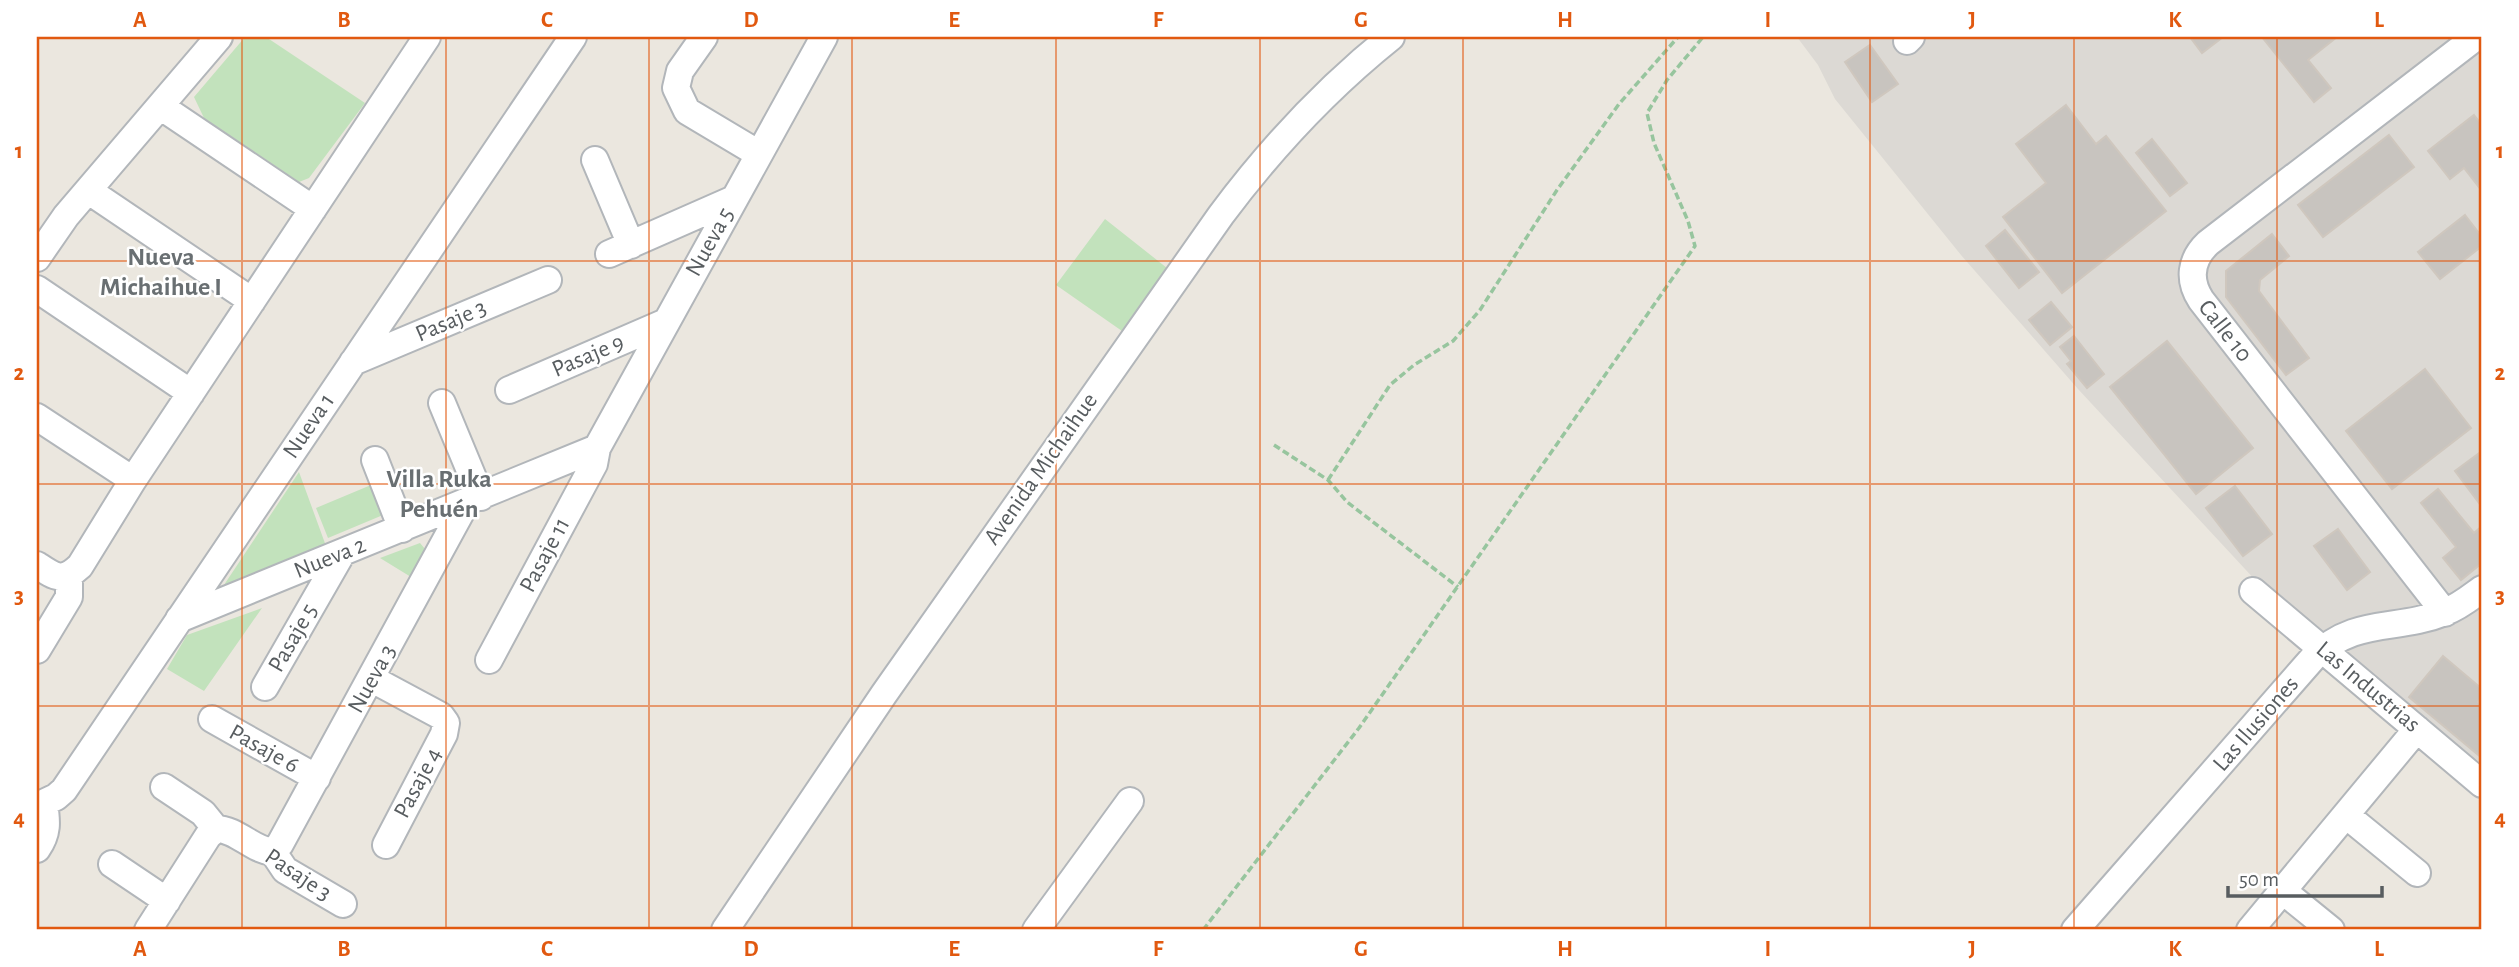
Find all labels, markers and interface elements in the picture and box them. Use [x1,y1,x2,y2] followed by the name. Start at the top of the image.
[133,9,147,32] text: A
[337,9,351,32] text: B
[541,9,553,32] text: C
[743,9,759,32] text: D
[948,9,960,32] text: E
[1153,9,1164,32] text: F
[1354,9,1368,32] text: G
[1557,9,1573,32] text: H
[1765,9,1771,32] text: I
[1968,9,1976,32] text: J
[2168,9,2182,32] text: K
[2374,9,2384,32] text: L
[15,140,23,163] text: 1
[2496,140,2504,163] text: 1
[681,204,739,280] street label: Nueva 5
[100,244,222,300] district label: Nueva Michaihue I
[412,295,490,347] street label: Pasaje 3
[2194,295,2256,367] street label: Calle 10
[549,330,627,382] street label: Pasaje 9
[14,362,25,385] text: 2
[2495,362,2506,385] text: 2
[279,389,339,463] street label: Nueva 1
[980,389,1102,549] street label: Avenida Michaihue
[386,466,492,522] district label: Villa Ruka Pehuén
[515,514,575,596] street label: Pasaje 11
[291,533,369,583] street label: Nueva 2
[14,585,24,608] text: 3
[2495,585,2505,608] text: 3
[264,600,322,676] street label: Pasaje 5
[2312,637,2424,737] street label: Las Industrias
[344,641,400,717] street label: Nueva 3
[2209,672,2303,776] street label: Las Ilusiones
[225,720,303,778] street label: Pasaje 6
[390,744,446,822] street label: Pasaje 4
[13,807,25,830] text: 4
[2494,807,2506,830] text: 4
[261,844,335,906] street label: Pasaje 3
[2228,855,2382,899] scale bar
[2239,869,2279,890] text: 50 m
[133,938,147,961] text: A
[337,938,351,961] text: B
[541,938,553,961] text: C
[743,938,759,961] text: D
[948,938,960,961] text: E
[1153,938,1164,961] text: F
[1354,938,1368,961] text: G
[1557,938,1573,961] text: H
[1765,938,1771,961] text: I
[1968,938,1976,961] text: J
[2168,938,2182,961] text: K
[2374,938,2384,961] text: L

